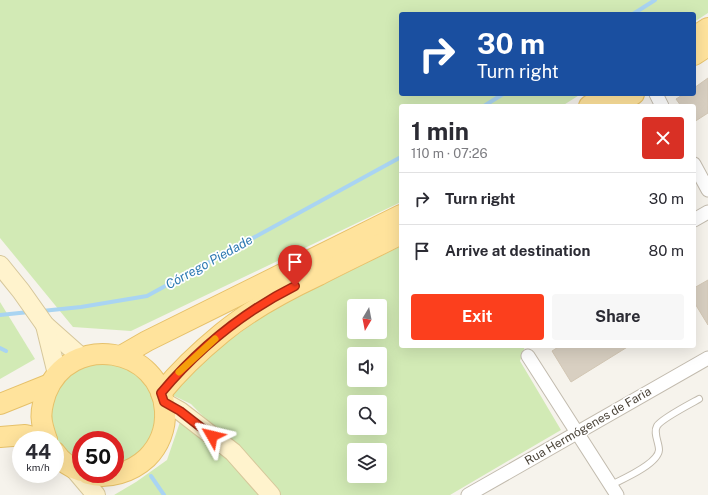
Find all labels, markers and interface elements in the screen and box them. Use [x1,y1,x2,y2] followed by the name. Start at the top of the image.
[477,27,545,60] text: 30 m
[411,28,463,80] icon: right
[477,61,559,82] text: Turn right
[411,117,469,145] text: 1 min
[642,117,684,159] button: close
[411,146,488,161] text: 110 m · 07:26
[411,188,433,210] icon: right
[445,190,515,207] text: Turn right
[649,190,684,207] text: 30 m
[163,232,255,292] water label: Córrego Piedade
[411,240,433,262] icon: arrive
[445,242,590,259] text: Arrive at destination
[649,242,684,259] text: 80 m
[278,245,312,286] pin
[284,251,306,273] icon: arrive
[411,294,544,340] button: Exit
[552,294,684,340] button: Share
[347,299,387,339] north arrow
[347,299,387,483] map controls
[347,347,387,387] button: sound
[522,384,654,468] street label: Rua Hermógenes de Faria
[347,395,387,435] button: search
[191,415,233,457] position arrow
[72,431,124,483] speed limit sign: 50
[25,440,51,464] text: 44
[347,443,387,483] button: layers
[26,461,50,473] text: km/h

